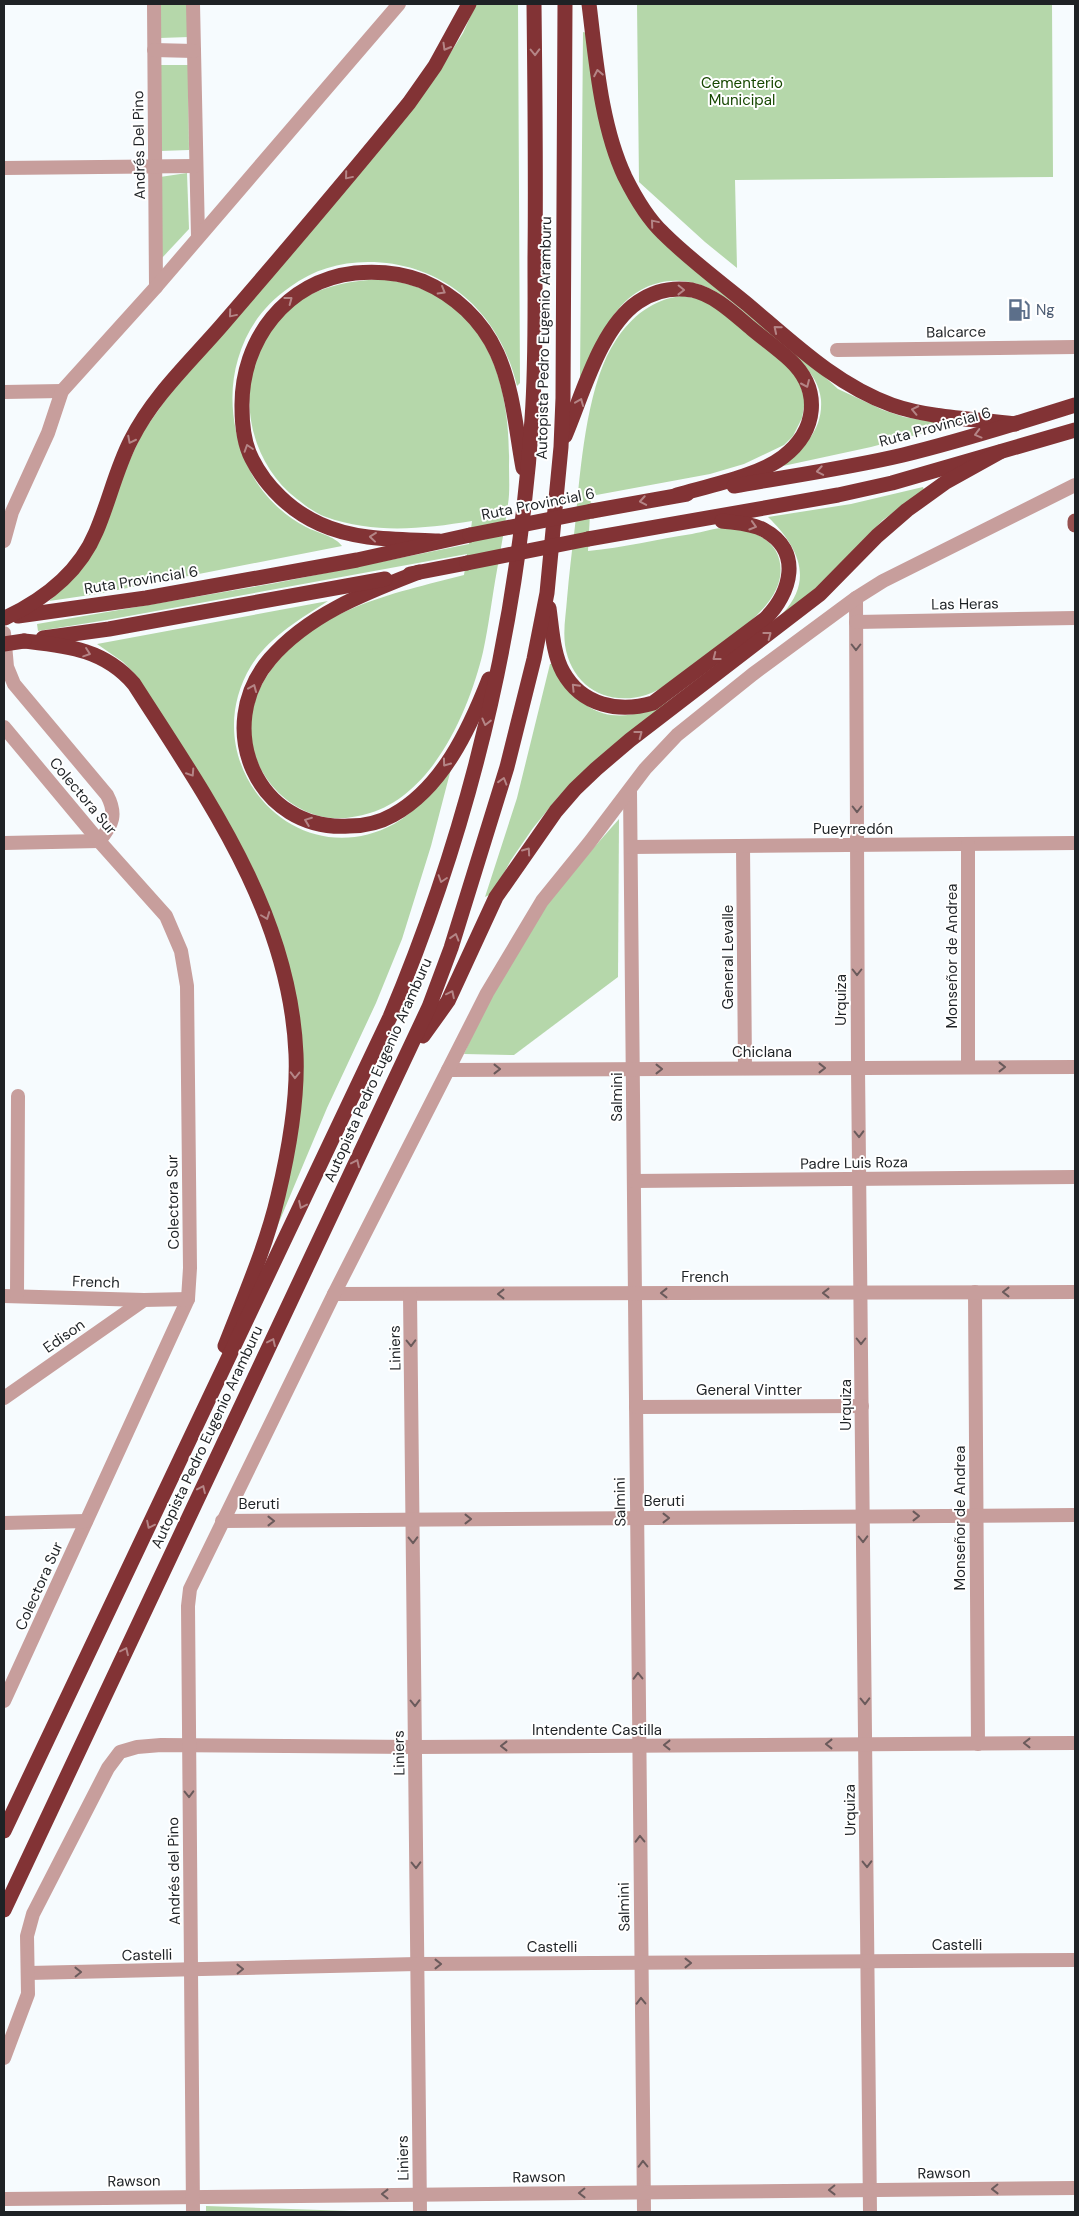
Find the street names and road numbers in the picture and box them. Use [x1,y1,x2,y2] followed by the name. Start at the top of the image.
[128,90,150,200] street label: Andrés Del Pino
[532,216,556,460] street label: Autopista Pedro Eugenio Aramburu
[926,321,986,343] street label: Balcarce
[877,402,993,452] street label: Ruta Provincial 6
[480,483,596,525] street label: Ruta Provincial 6
[83,561,199,599] street label: Ruta Provincial 6
[931,593,999,615] street label: Las Heras
[45,753,121,839] street label: Colectora Sur
[813,819,893,839] street label: Pueyrredón
[942,883,962,1029] street label: Monseñor de Andrea
[718,905,738,1009] street label: General Levalle
[319,955,437,1185] street label: Autopista Pedro Eugenio Aramburu
[831,974,851,1026] street label: Urquiza
[732,1042,792,1062] street label: Chiclana
[607,1072,627,1122] street label: Salmini
[800,1152,908,1174] street label: Padre Luis Roza
[162,1154,184,1250] street label: Colectora Sur
[681,1267,729,1287] street label: French
[72,1271,120,1293] street label: French
[39,1314,89,1358] street label: Edison
[146,1322,268,1552] street label: Autopista Pedro Eugenio Aramburu
[385,1325,405,1371] street label: Liniers
[836,1379,856,1431] street label: Urquiza
[696,1380,802,1400] street label: General Vintter
[950,1445,970,1591] street label: Monseñor de Andrea
[610,1477,630,1527] street label: Salmini
[643,1491,685,1511] street label: Beruti
[238,1494,280,1514] street label: Beruti
[11,1538,68,1633] street label: Colectora Sur
[532,1720,662,1740] street label: Intendente Castilla
[389,1730,409,1776] street label: Liniers
[840,1784,860,1836] street label: Urquiza
[163,1817,185,1925] street label: Andrés del Pino
[614,1882,634,1932] street label: Salmini
[932,1935,982,1955] street label: Castelli
[527,1937,577,1957] street label: Castelli
[122,1945,172,1965] street label: Castelli
[393,2135,413,2181] street label: Liniers
[917,2163,971,2183] street label: Rawson
[512,2167,566,2187] street label: Rawson
[107,2171,161,2191] street label: Rawson

